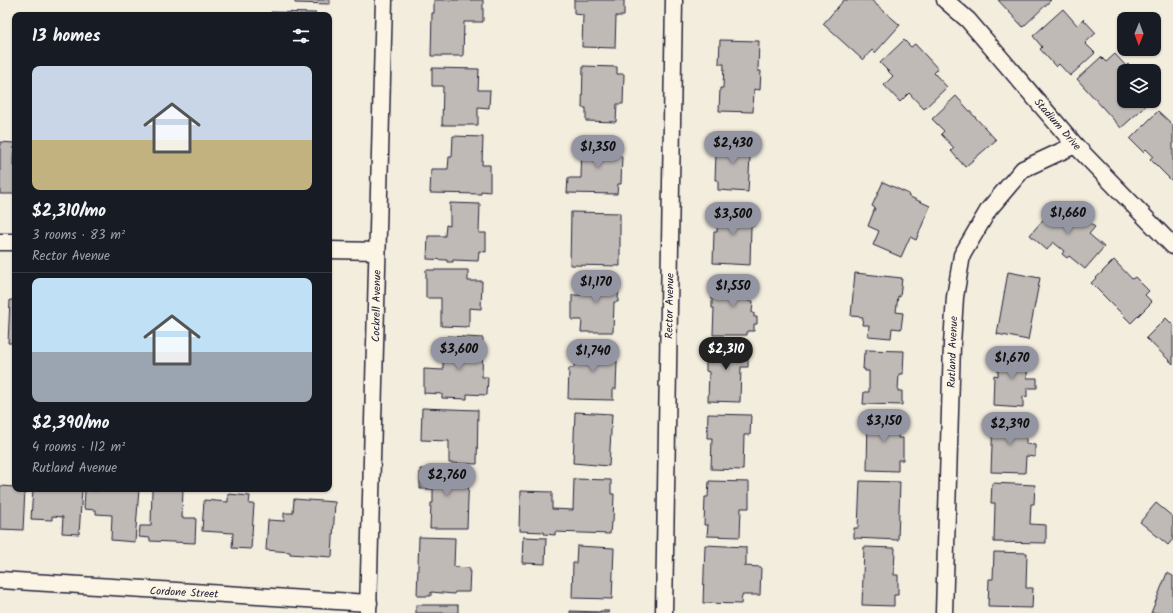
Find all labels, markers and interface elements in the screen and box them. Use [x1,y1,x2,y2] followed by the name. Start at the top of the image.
[1117,12,1161,56] north arrow
[1117,12,1161,108] map controls
[32,23,100,50] text: 13 homes
[290,25,312,47] icon: filters
[1117,64,1161,108] button: layers
[136,92,208,164] icon: home
[1029,94,1085,155] street label: Stadium Drive
[700,131,766,165] pin: $2,430
[713,133,753,154] text: $2,430
[565,135,631,169] pin: $1,350
[580,137,616,158] text: $1,350
[32,198,106,225] text: $2,310/mo
[1035,201,1101,235] pin: $1,660
[700,202,766,236] pin: $3,500
[1050,203,1086,224] text: $1,660
[714,204,752,225] text: $3,500
[32,225,125,246] text: 3 rooms · 83 m²
[32,246,110,267] text: Rector Avenue
[367,270,387,342] street label: Cockrell Avenue
[563,270,629,304] pin: $1,170
[580,272,612,293] text: $1,170
[660,273,680,339] street label: Rector Avenue
[700,274,766,308] pin: $1,550
[716,276,750,297] text: $1,550
[136,304,208,376] icon: home
[943,316,963,388] street label: Rutland Avenue
[426,337,492,371] pin: $3,600
[693,337,759,371] pin: $2,310
[440,339,478,360] text: $3,600
[560,339,626,373] pin: $1,740
[708,339,744,360] text: $2,310
[576,341,610,362] text: $1,740
[979,346,1045,380] pin: $1,670
[995,348,1029,369] text: $1,670
[851,409,917,443] pin: $3,150
[32,410,110,437] text: $2,390/mo
[866,411,902,432] text: $3,150
[977,412,1043,446] pin: $2,390
[990,414,1030,435] text: $2,390
[32,437,125,458] text: 4 rooms · 112 m²
[32,458,117,479] text: Rutland Avenue
[414,463,480,497] pin: $2,760
[428,465,466,486] text: $2,760
[149,582,220,604] street label: Cordone Street

